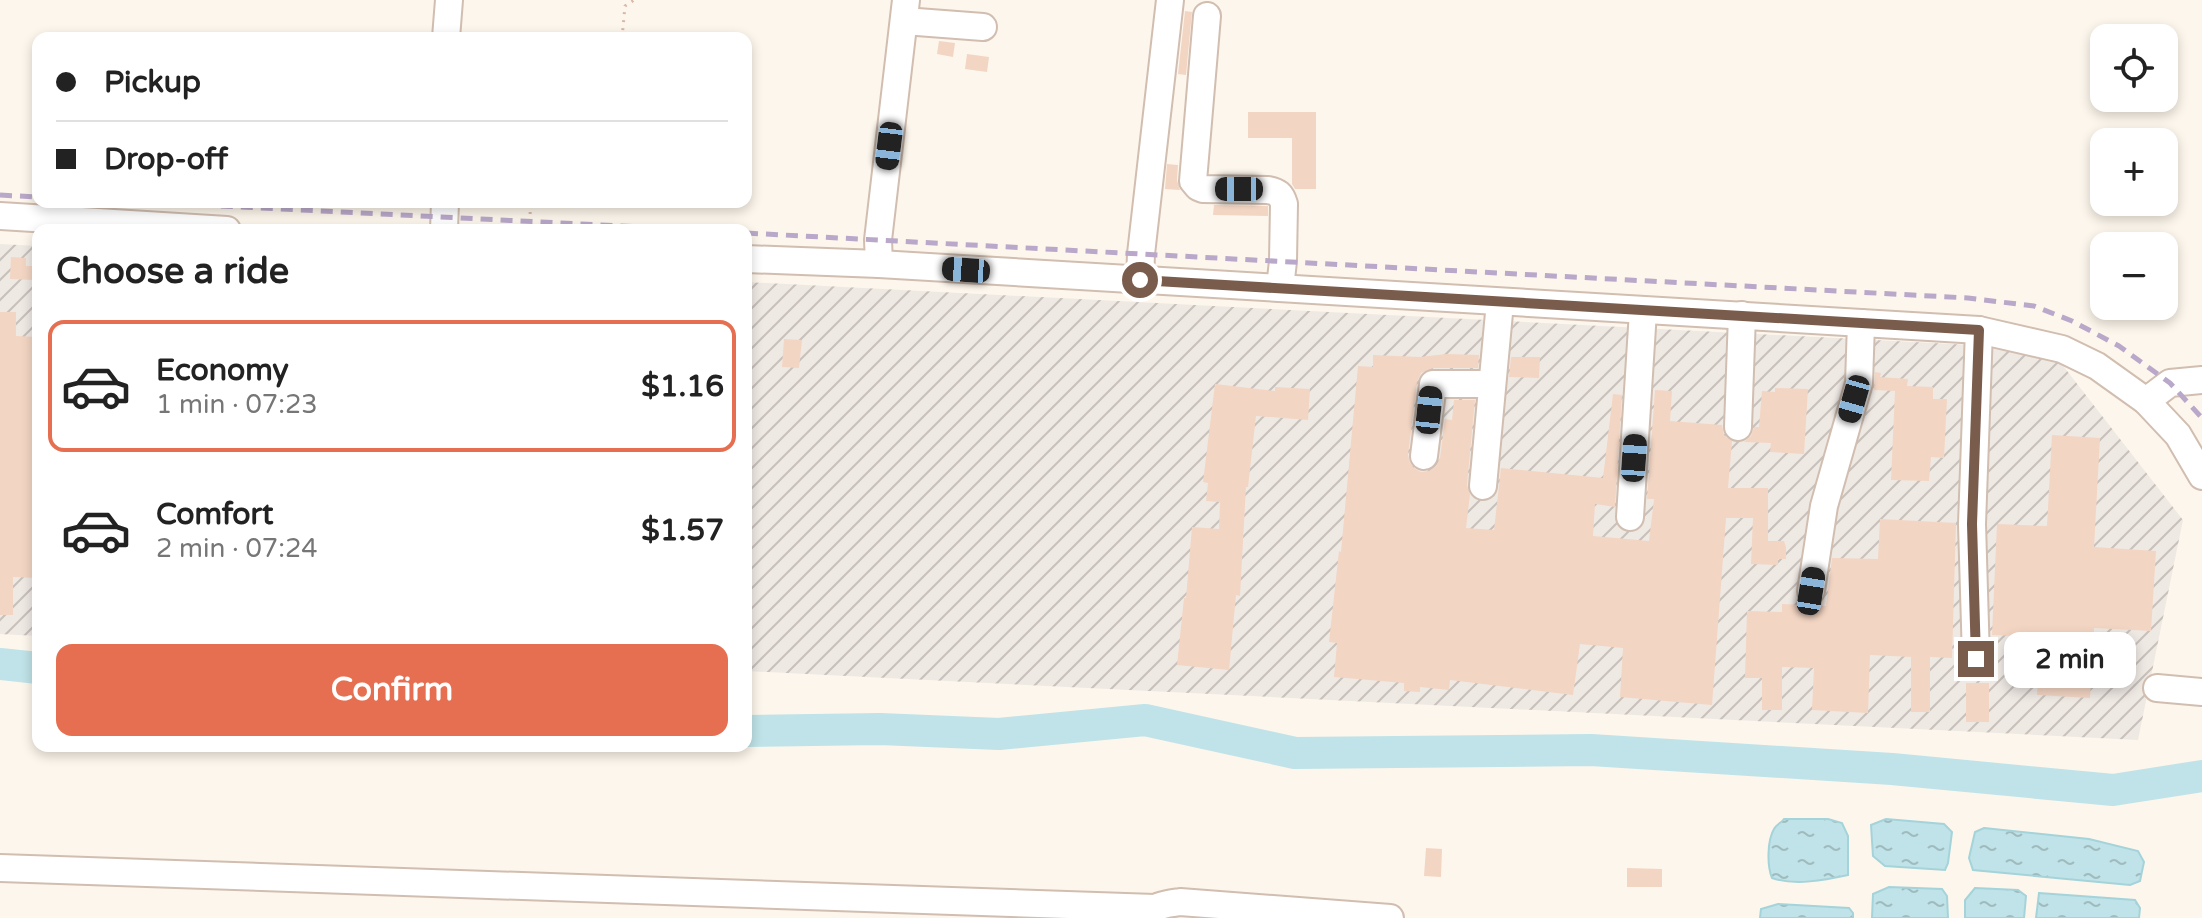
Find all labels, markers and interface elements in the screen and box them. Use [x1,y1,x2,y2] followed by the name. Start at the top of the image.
[2090,24,2178,320] map controls
[2090,24,2178,112] button: locate
[104,64,201,101] text: Pickup
[874,121,904,171] car
[2090,128,2178,216] button: +
[104,141,228,178] text: Drop-off
[1215,177,1263,201] car
[2090,232,2178,320] button: −
[56,250,289,293] text: Choose a ride
[941,256,991,284] car
[1122,262,1158,298] route start
[60,350,132,422] icon: car
[156,352,289,389] text: Economy
[641,368,724,405] text: $1.16
[1836,373,1872,425] car
[1415,385,1443,435] car
[156,389,318,420] text: 1 min · 07:23
[1620,433,1648,483] car
[60,494,132,566] icon: car
[156,496,274,533] text: Comfort
[641,512,724,549] text: $1.57
[156,533,318,564] text: 2 min · 07:24
[1795,565,1827,617] car
[2004,631,2136,687] callout: 2 min
[1958,641,1994,677] route end
[56,644,728,736] button: Confirm
[2035,644,2105,675] text: 2 min

